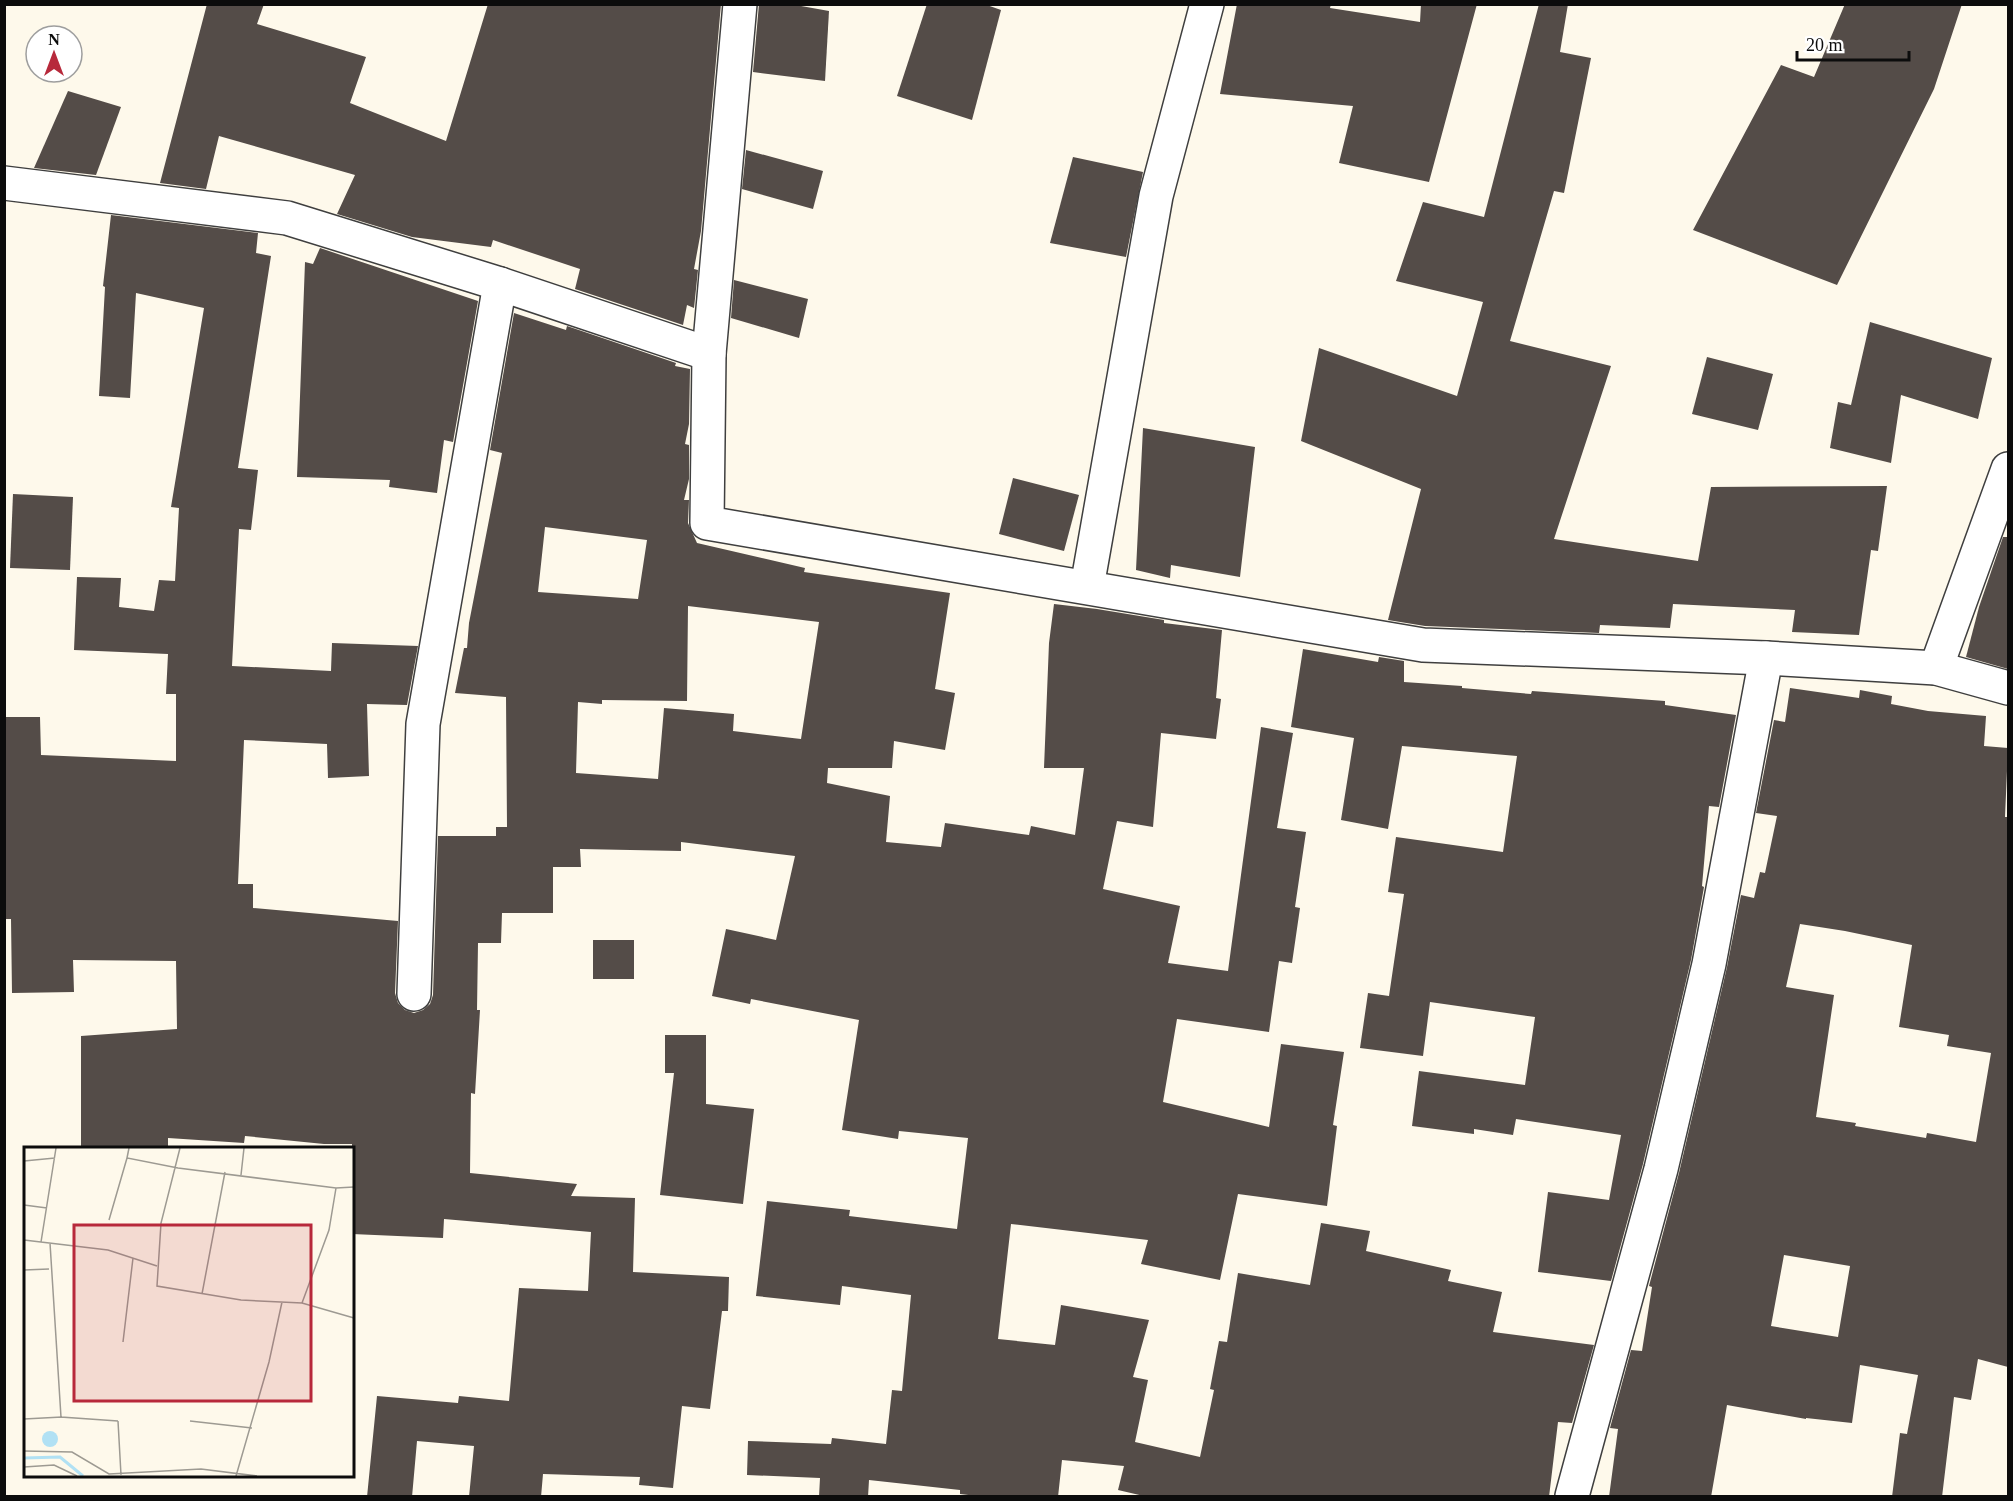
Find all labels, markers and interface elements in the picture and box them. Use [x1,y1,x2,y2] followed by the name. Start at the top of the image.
[24,24,84,84] north arrow
[1797,24,1910,62] scale bar
[48,31,60,48] text: N
[1806,35,1843,55] text: 20 m
[24,1147,354,1477] inset map

